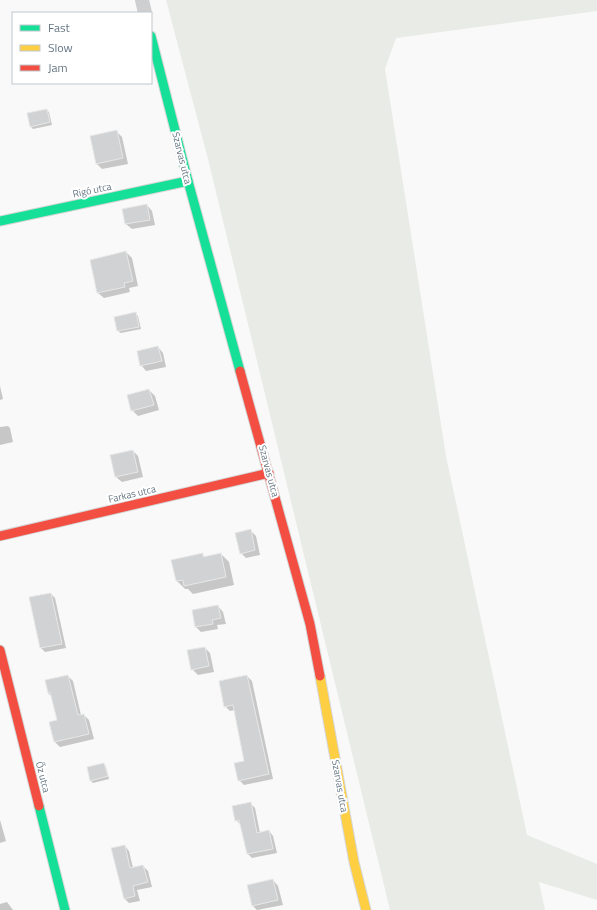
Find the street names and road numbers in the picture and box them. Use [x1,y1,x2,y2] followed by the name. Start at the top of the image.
[168,130,196,186] street label: Szarvas utca
[71,179,113,201] street label: Rigó utca
[255,443,283,499] street label: Szarvas utca
[107,481,157,507] street label: Farkas utca
[328,759,352,813] street label: Szarvas utca
[32,760,54,794] street label: Őz utca

